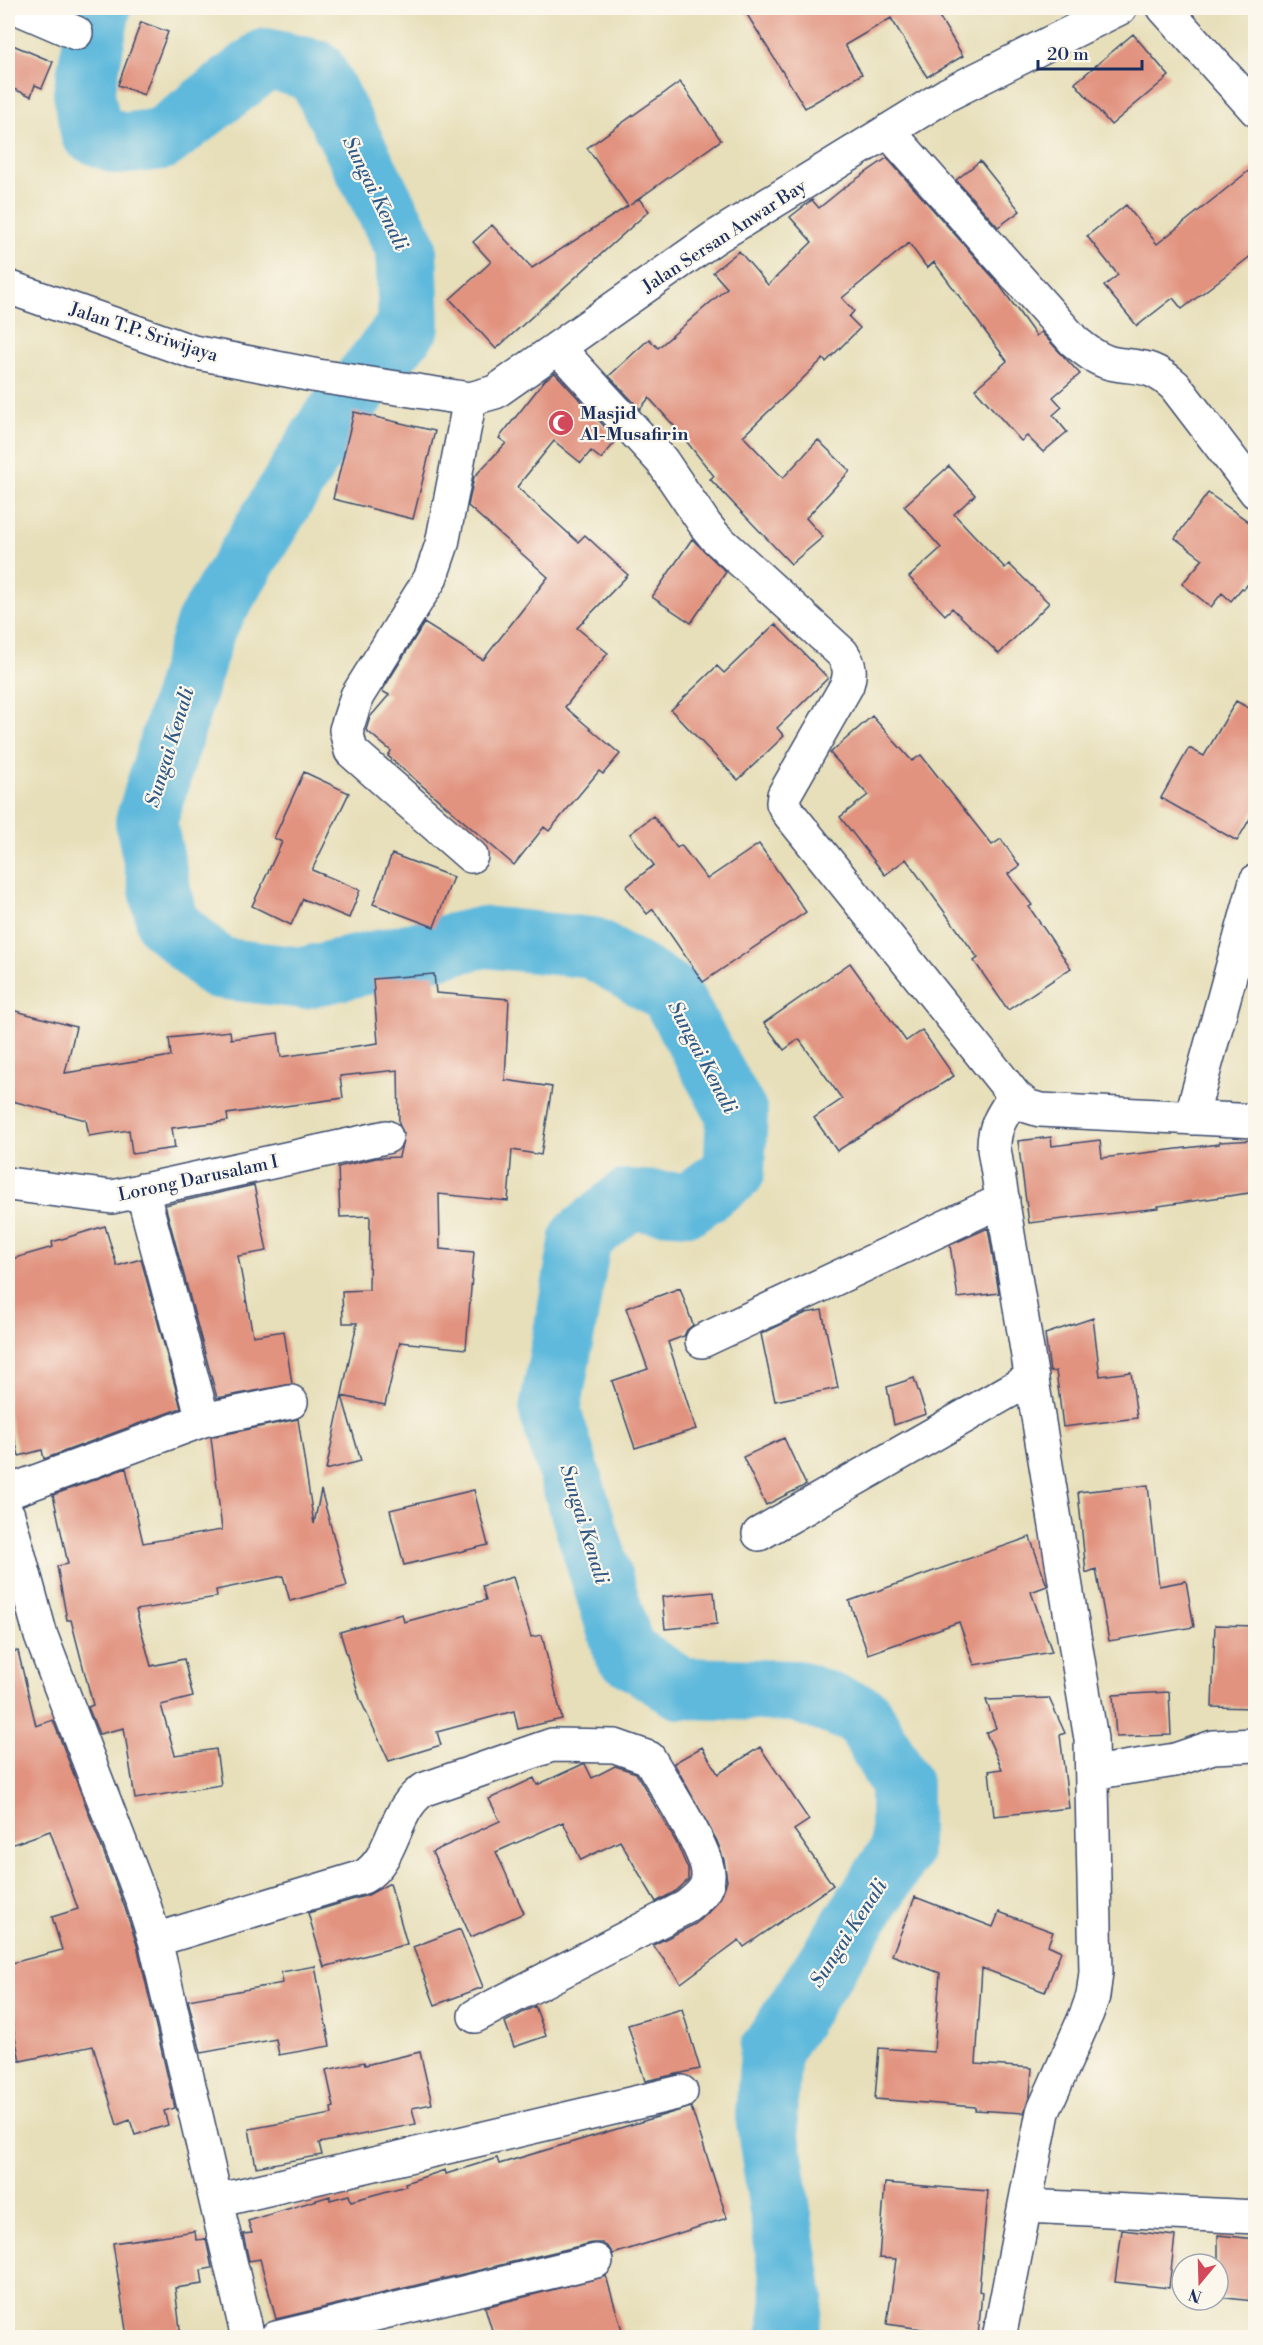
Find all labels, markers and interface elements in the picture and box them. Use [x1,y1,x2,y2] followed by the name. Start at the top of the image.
[1038,33,1142,71] scale bar
[1047,43,1089,66] text: 20 m
[336,132,413,256] water label: Sungai Kenali
[637,175,811,299] street label: Jalan Sersan Anwar Bay
[66,297,222,368] street label: Jalan T.P. Sriwijaya
[579,402,688,446] place label: Masjid Al-Musafirin
[546,408,576,438] mosque icon: Masjid Al-Musafirin
[140,684,201,810] water label: Sungai Kenali
[661,997,742,1119] water label: Sungai Kenali
[116,1150,280,1207] street label: Lorong Darusalam I
[553,1461,614,1588] water label: Sungai Kenali
[805,1874,894,1993] water label: Sungai Kenali
[1170,2252,1230,2312] north arrow
[1186,2284,1205,2307] text: N

